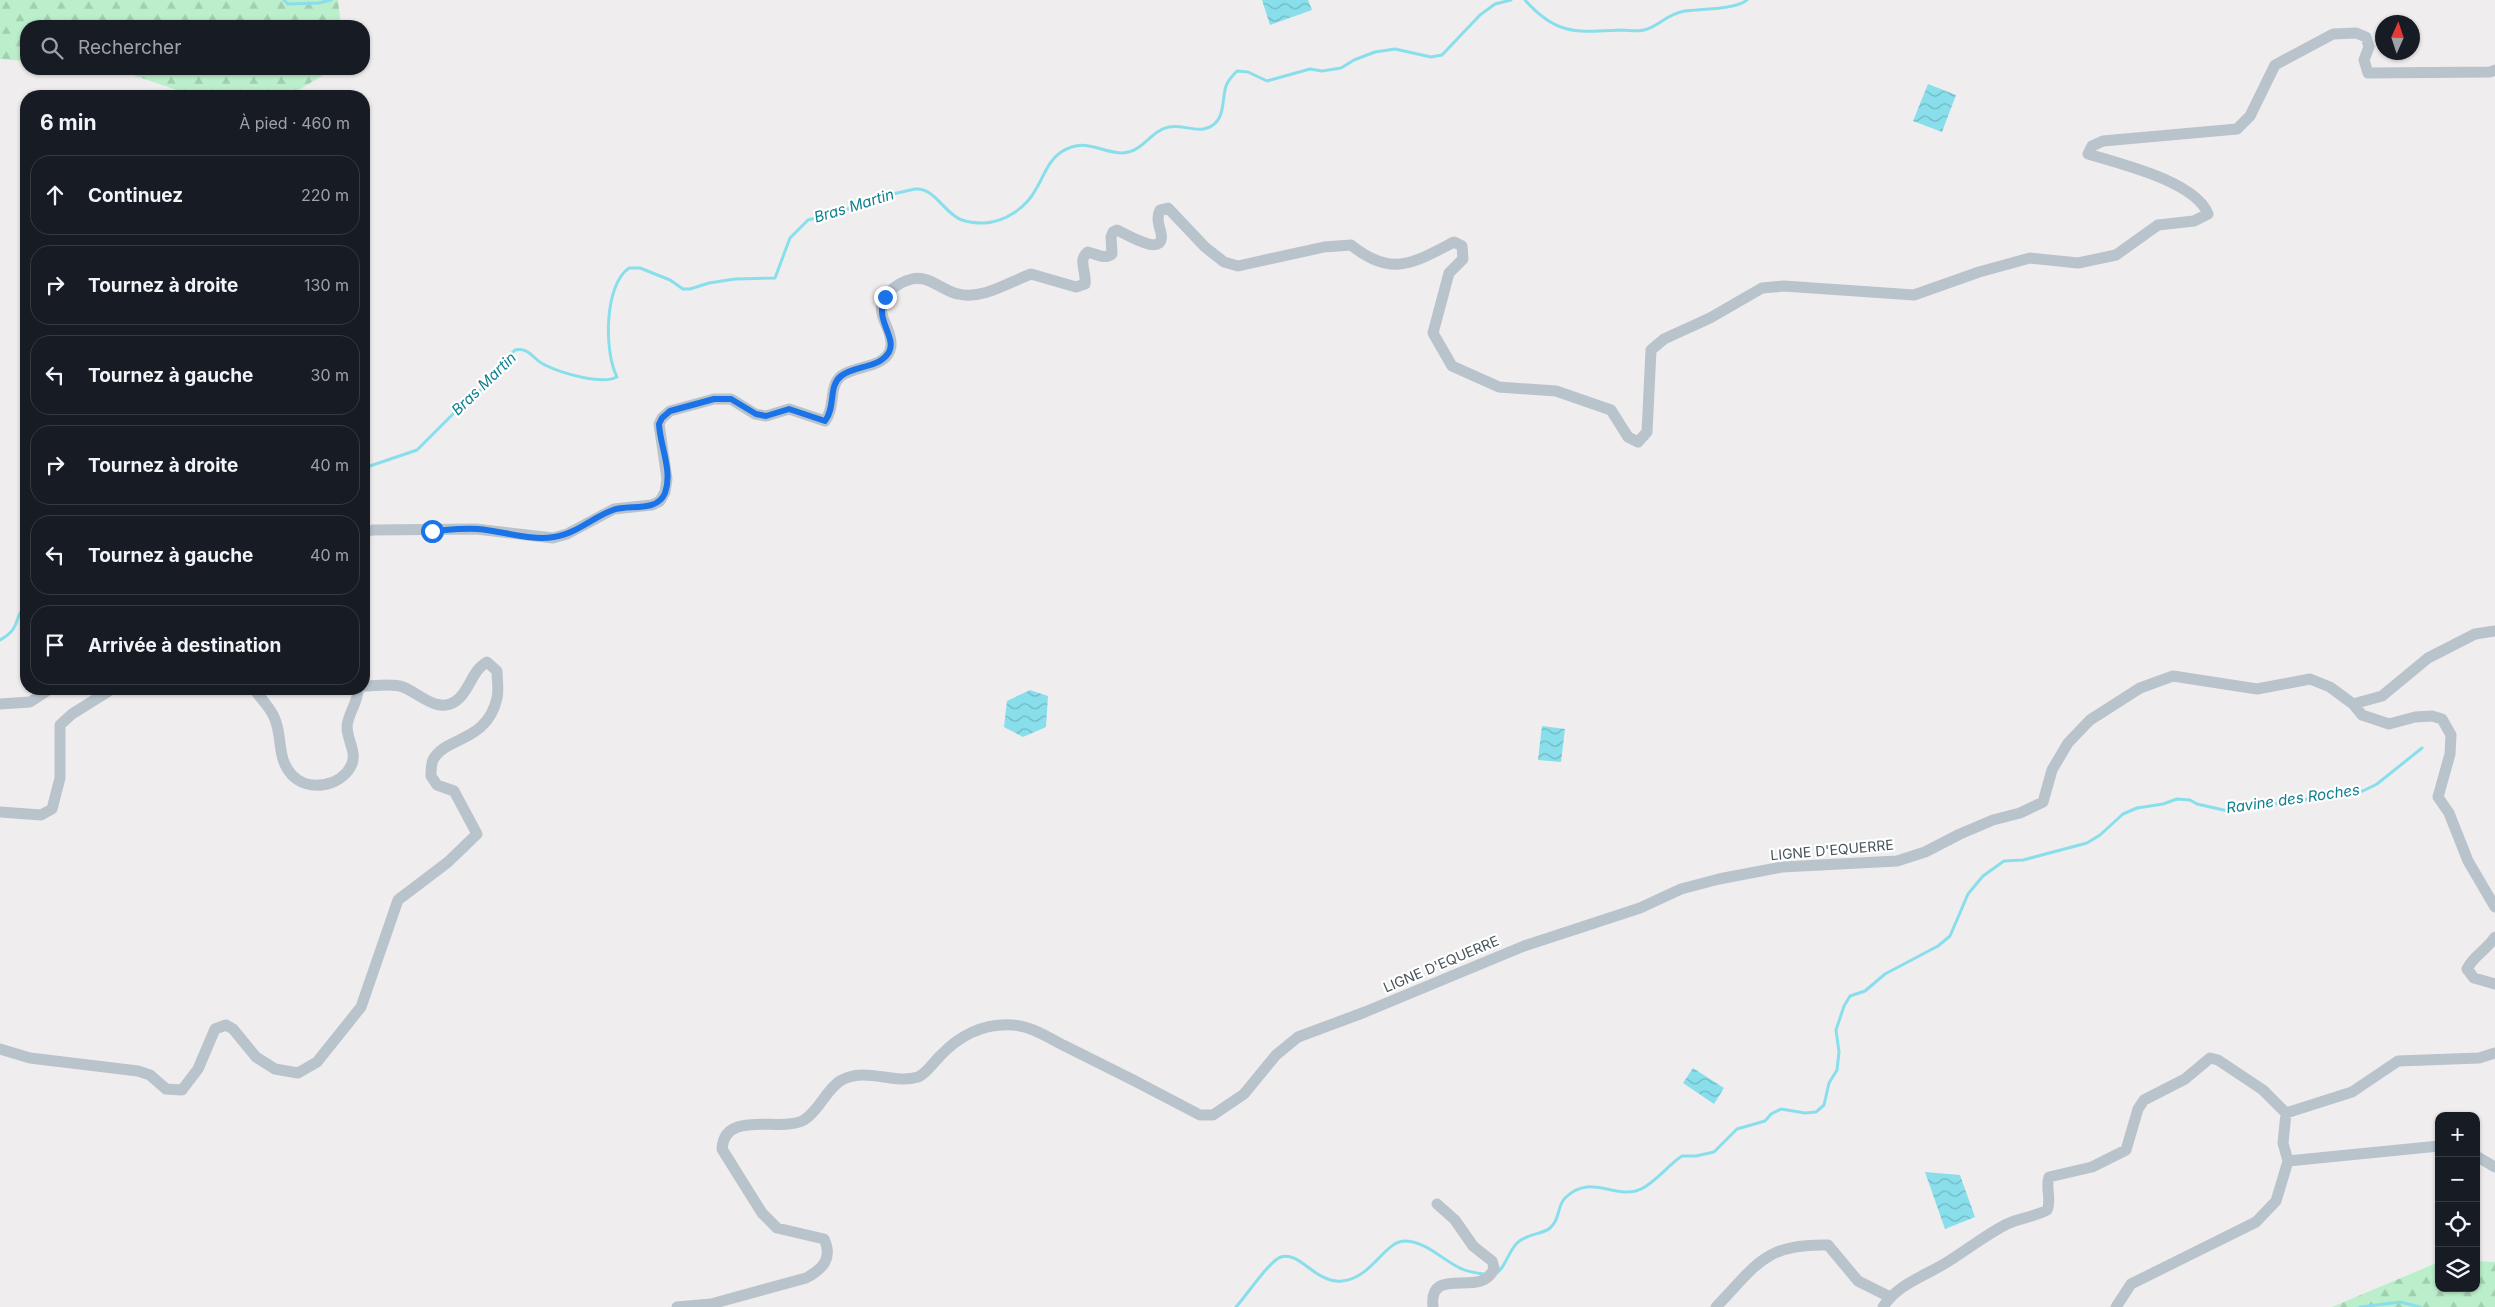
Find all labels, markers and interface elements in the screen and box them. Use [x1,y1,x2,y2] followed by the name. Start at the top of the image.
[2375,15,2420,60] north arrow
[20,20,370,75] search box
[38,34,66,62] icon: search
[78,36,181,59] text: Rechercher
[40,110,97,135] text: 6 min
[239,113,350,133] text: À pied · 460 m
[41,181,69,209] icon: ahead
[88,184,183,207] text: Continuez
[812,184,896,227] water label: Bras Martin
[301,185,349,205] text: 220 m
[41,271,69,299] icon: right
[88,274,238,297] text: Tournez à droite
[304,275,349,295] text: 130 m
[874,286,897,309] route end
[447,348,520,419] water label: Bras Martin
[41,361,69,389] icon: left
[88,364,253,387] text: Tournez à gauche
[311,365,349,385] text: 30 m
[41,451,69,479] icon: right
[88,454,238,477] text: Tournez à droite
[310,455,349,475] text: 40 m
[421,520,444,543] route start
[41,541,69,569] icon: left
[88,544,253,567] text: Tournez à gauche
[310,545,349,565] text: 40 m
[41,631,69,659] icon: arrive
[88,634,281,657] text: Arrivée à destination
[2225,780,2361,817] water label: Ravine des Roches
[1770,836,1894,863] street label: LIGNE D'EQUERRE
[1381,932,1501,996] street label: LIGNE D'EQUERRE
[2435,1112,2480,1292] map controls
[2435,1112,2480,1157] button: +
[2435,1157,2480,1202] button: −
[2435,1202,2480,1247] button: locate
[2435,1247,2480,1292] button: layers

